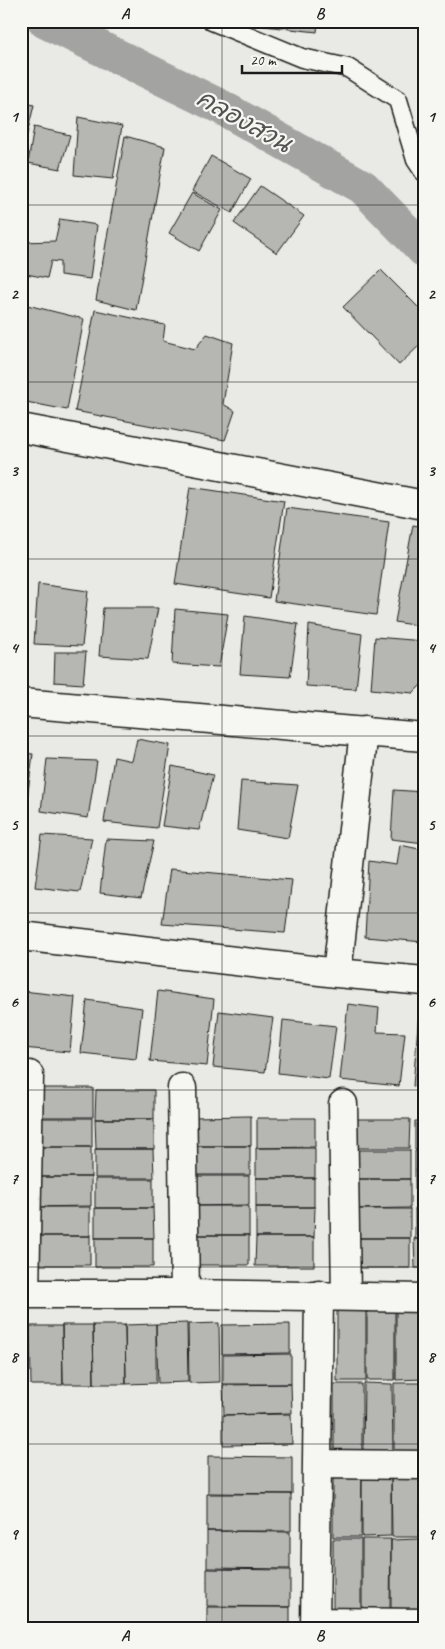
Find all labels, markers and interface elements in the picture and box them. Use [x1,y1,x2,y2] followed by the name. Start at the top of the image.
[121,4,131,24] text: A
[316,4,326,24] text: B
[242,42,342,74] scale bar
[250,51,277,70] text: 20 m
[191,82,298,161] water label: คลองสวน
[10,107,19,127] text: 1
[427,107,436,127] text: 1
[10,284,19,304] text: 2
[427,284,436,304] text: 2
[10,461,19,481] text: 3
[427,461,436,481] text: 3
[10,638,19,658] text: 4
[427,638,436,658] text: 4
[11,815,20,835] text: 5
[428,815,437,835] text: 5
[10,992,19,1012] text: 6
[427,992,436,1012] text: 6
[10,1169,19,1189] text: 7
[427,1169,436,1189] text: 7
[10,1347,19,1367] text: 8
[427,1347,436,1367] text: 8
[10,1524,19,1544] text: 9
[427,1524,436,1544] text: 9
[121,1626,131,1646] text: A
[316,1626,326,1646] text: B

